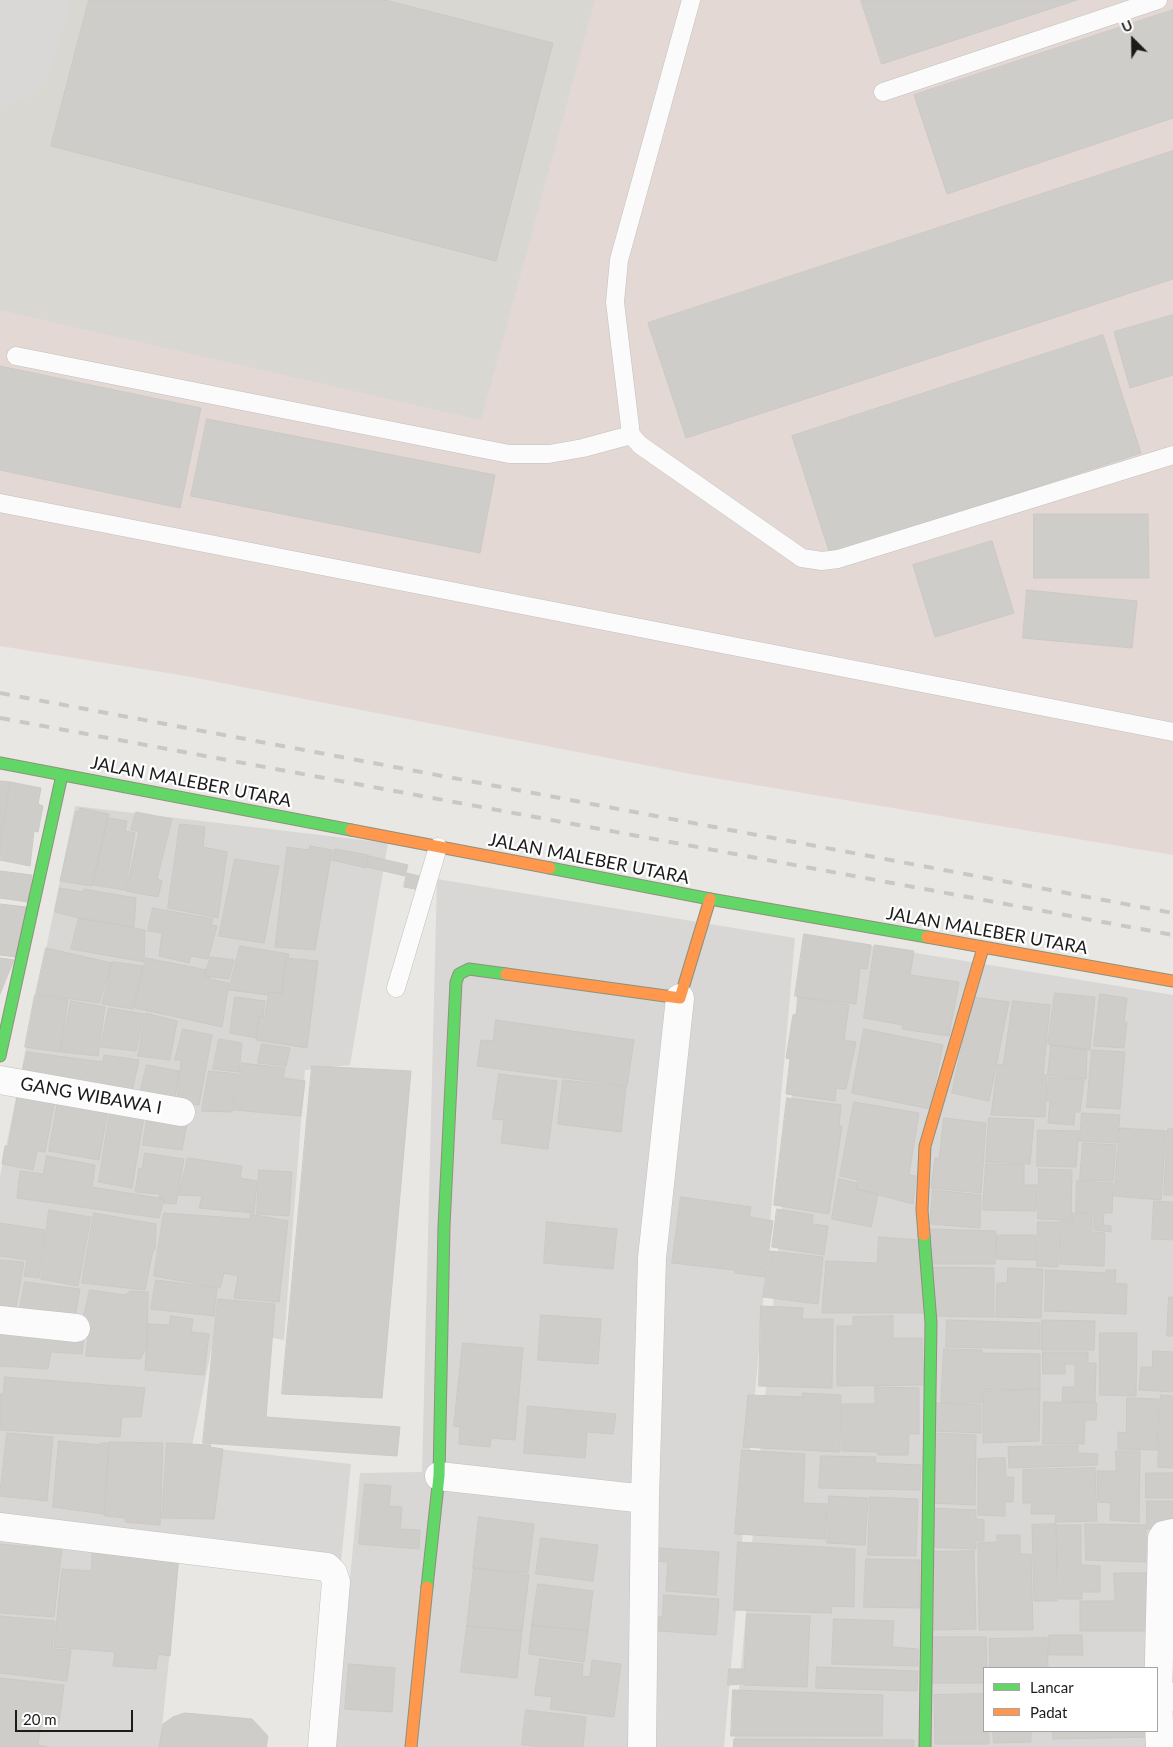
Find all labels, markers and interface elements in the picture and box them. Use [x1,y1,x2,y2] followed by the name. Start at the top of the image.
[1108,15,1158,65] north arrow
[1119,16,1135,36] text: U
[89,752,293,812] street label: JALAN MALEBER UTARA
[487,829,691,889] street label: JALAN MALEBER UTARA
[885,903,1089,959] street label: JALAN MALEBER UTARA
[19,1073,163,1119] street label: GANG WIBAWA I
[983,1667,1158,1732] legend
[1030,1678,1074,1696] text: Lancar
[18,1700,135,1732] scale bar
[1030,1703,1067,1721] text: Padat
[23,1710,57,1728] text: 20 m

